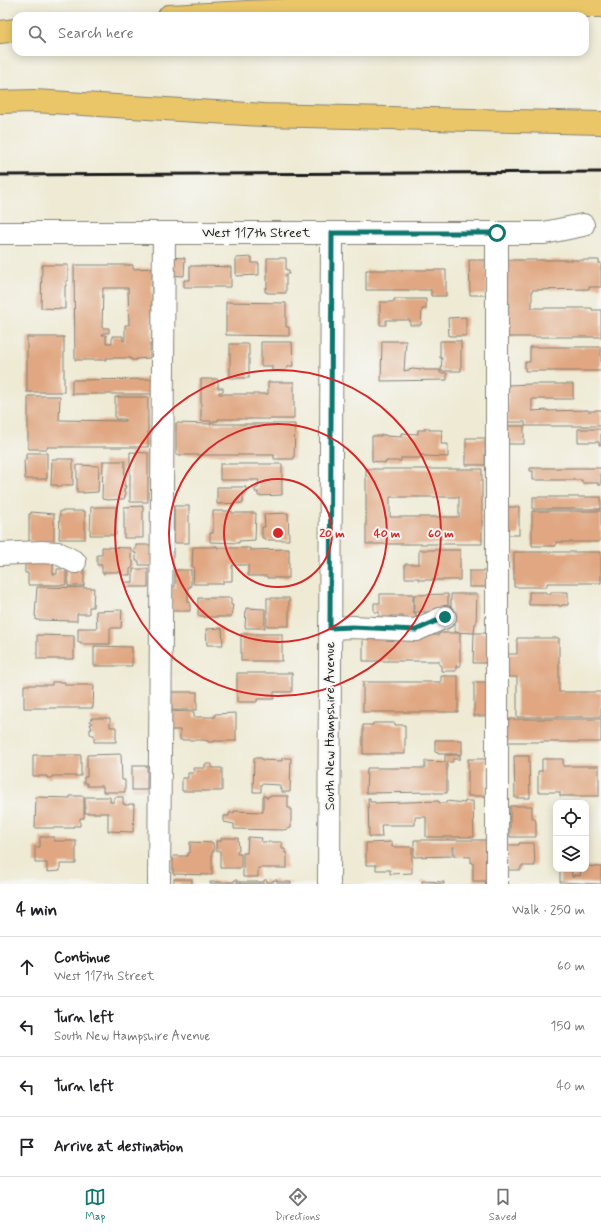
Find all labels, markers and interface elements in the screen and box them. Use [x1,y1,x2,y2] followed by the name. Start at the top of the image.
[12,12,589,56] search box
[26,23,48,45] icon: search
[58,24,134,44] text: Search here
[202,224,311,242] street label: West 117th Street
[488,224,506,242] route start
[271,526,285,540] centre of rings
[319,526,345,542] text: 20 m
[374,526,401,542] text: 40 m
[428,526,454,542] text: 60 m
[436,608,454,626] route end
[321,641,339,810] street label: South New Hampshire Avenue
[553,800,589,872] map controls
[553,800,589,836] button: locate
[553,836,589,872] button: layers
[16,899,57,921] text: 4 min
[512,902,585,919] text: Walk · 250 m
[54,948,110,968] text: Continue
[16,956,38,978] icon: ahead
[557,958,585,975] text: 60 m
[54,968,155,985] text: West 117th Street
[54,1008,114,1028] text: Turn left
[16,1016,38,1038] icon: left
[551,1018,585,1035] text: 150 m
[54,1028,210,1045] text: South New Hampshire Avenue
[16,1076,38,1098] icon: left
[54,1077,114,1097] text: Turn left
[556,1078,585,1095] text: 40 m
[16,1136,38,1158] icon: arrive
[54,1137,183,1157] text: Arrive at destination
[84,1186,106,1224] tab: Map
[275,1186,320,1224] tab: Directions
[489,1186,517,1224] tab: Saved

